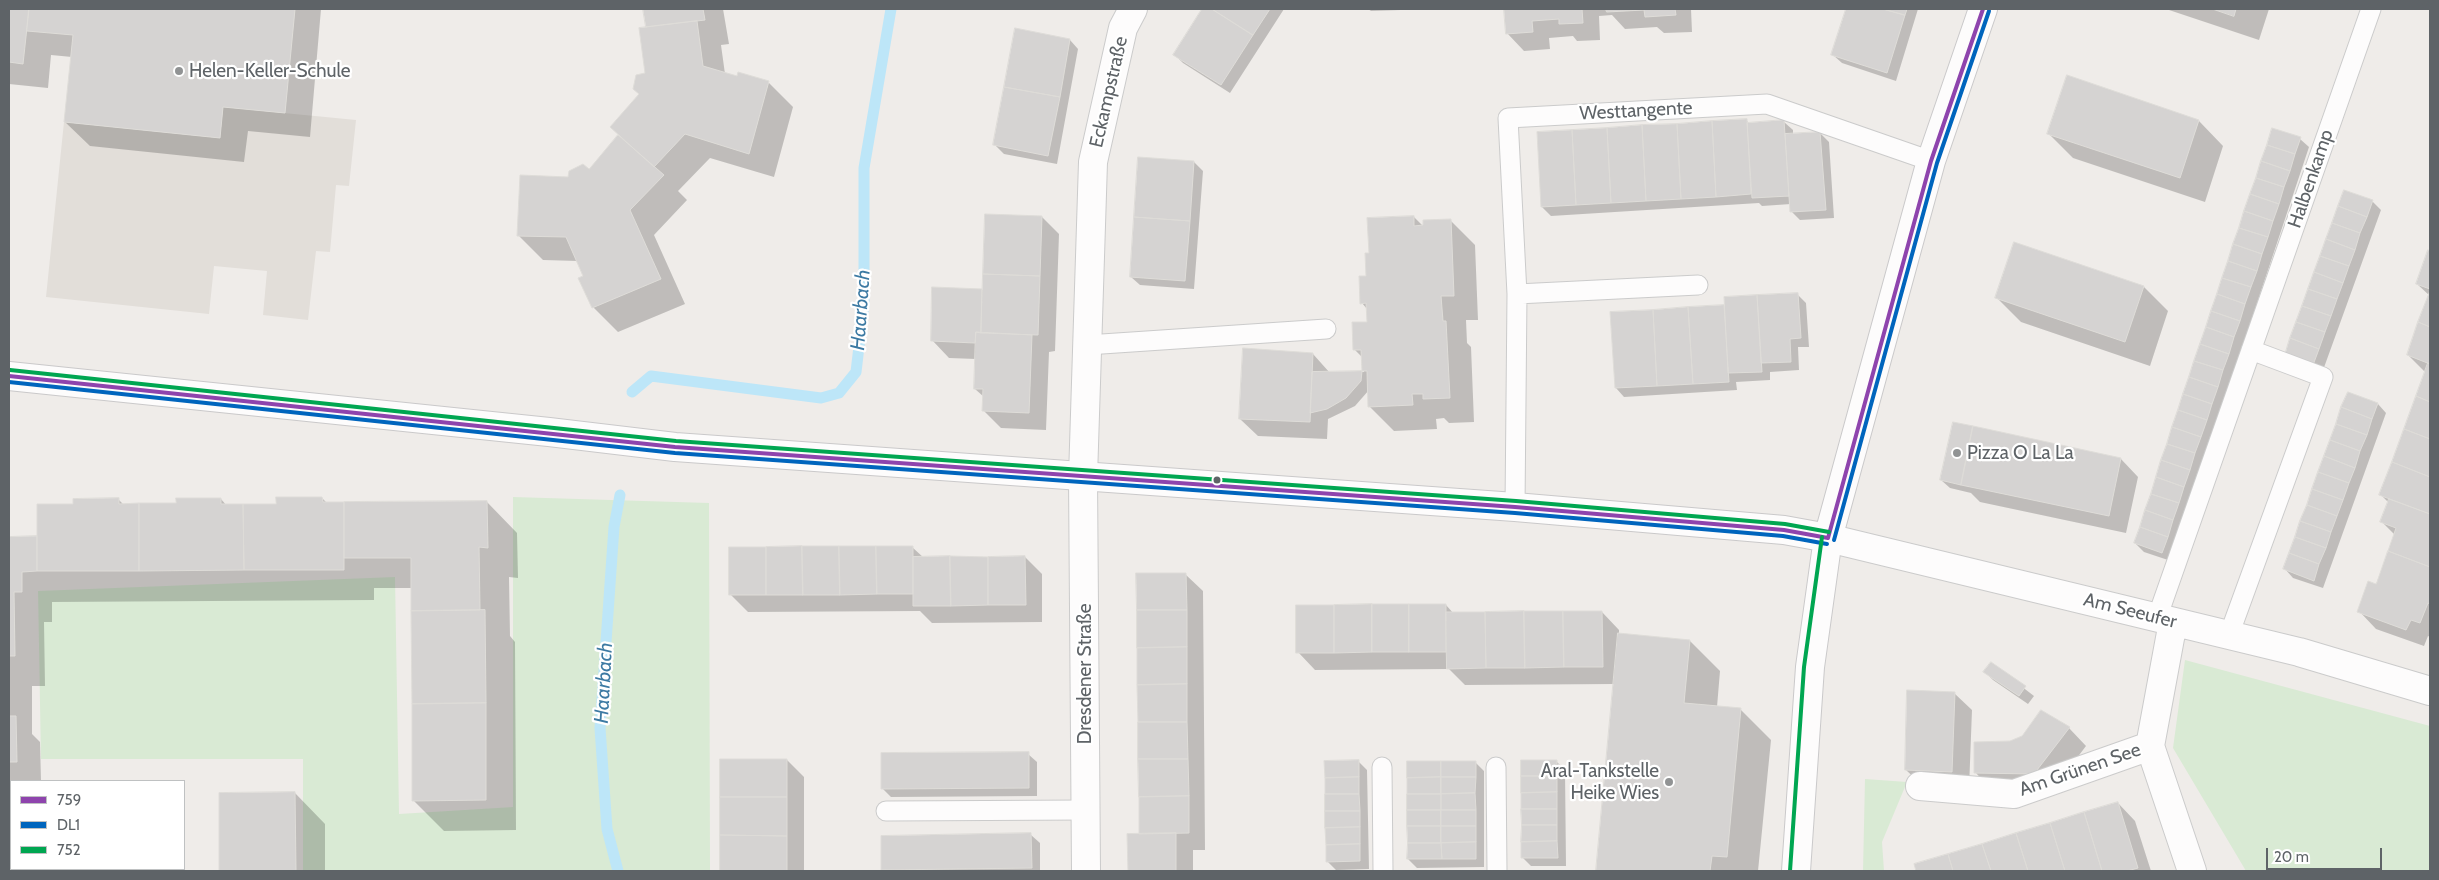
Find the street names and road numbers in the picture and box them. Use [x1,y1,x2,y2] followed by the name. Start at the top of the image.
[1085,34,1133,150] street label: Eckampstraße
[1579,97,1693,125] street label: Westtangente
[2284,127,2338,231] street label: Halbenkamp
[2081,588,2179,634] street label: Am Seeufer
[1074,604,1096,744] street label: Dresdener Straße
[2016,739,2144,801] street label: Am Grünen See

